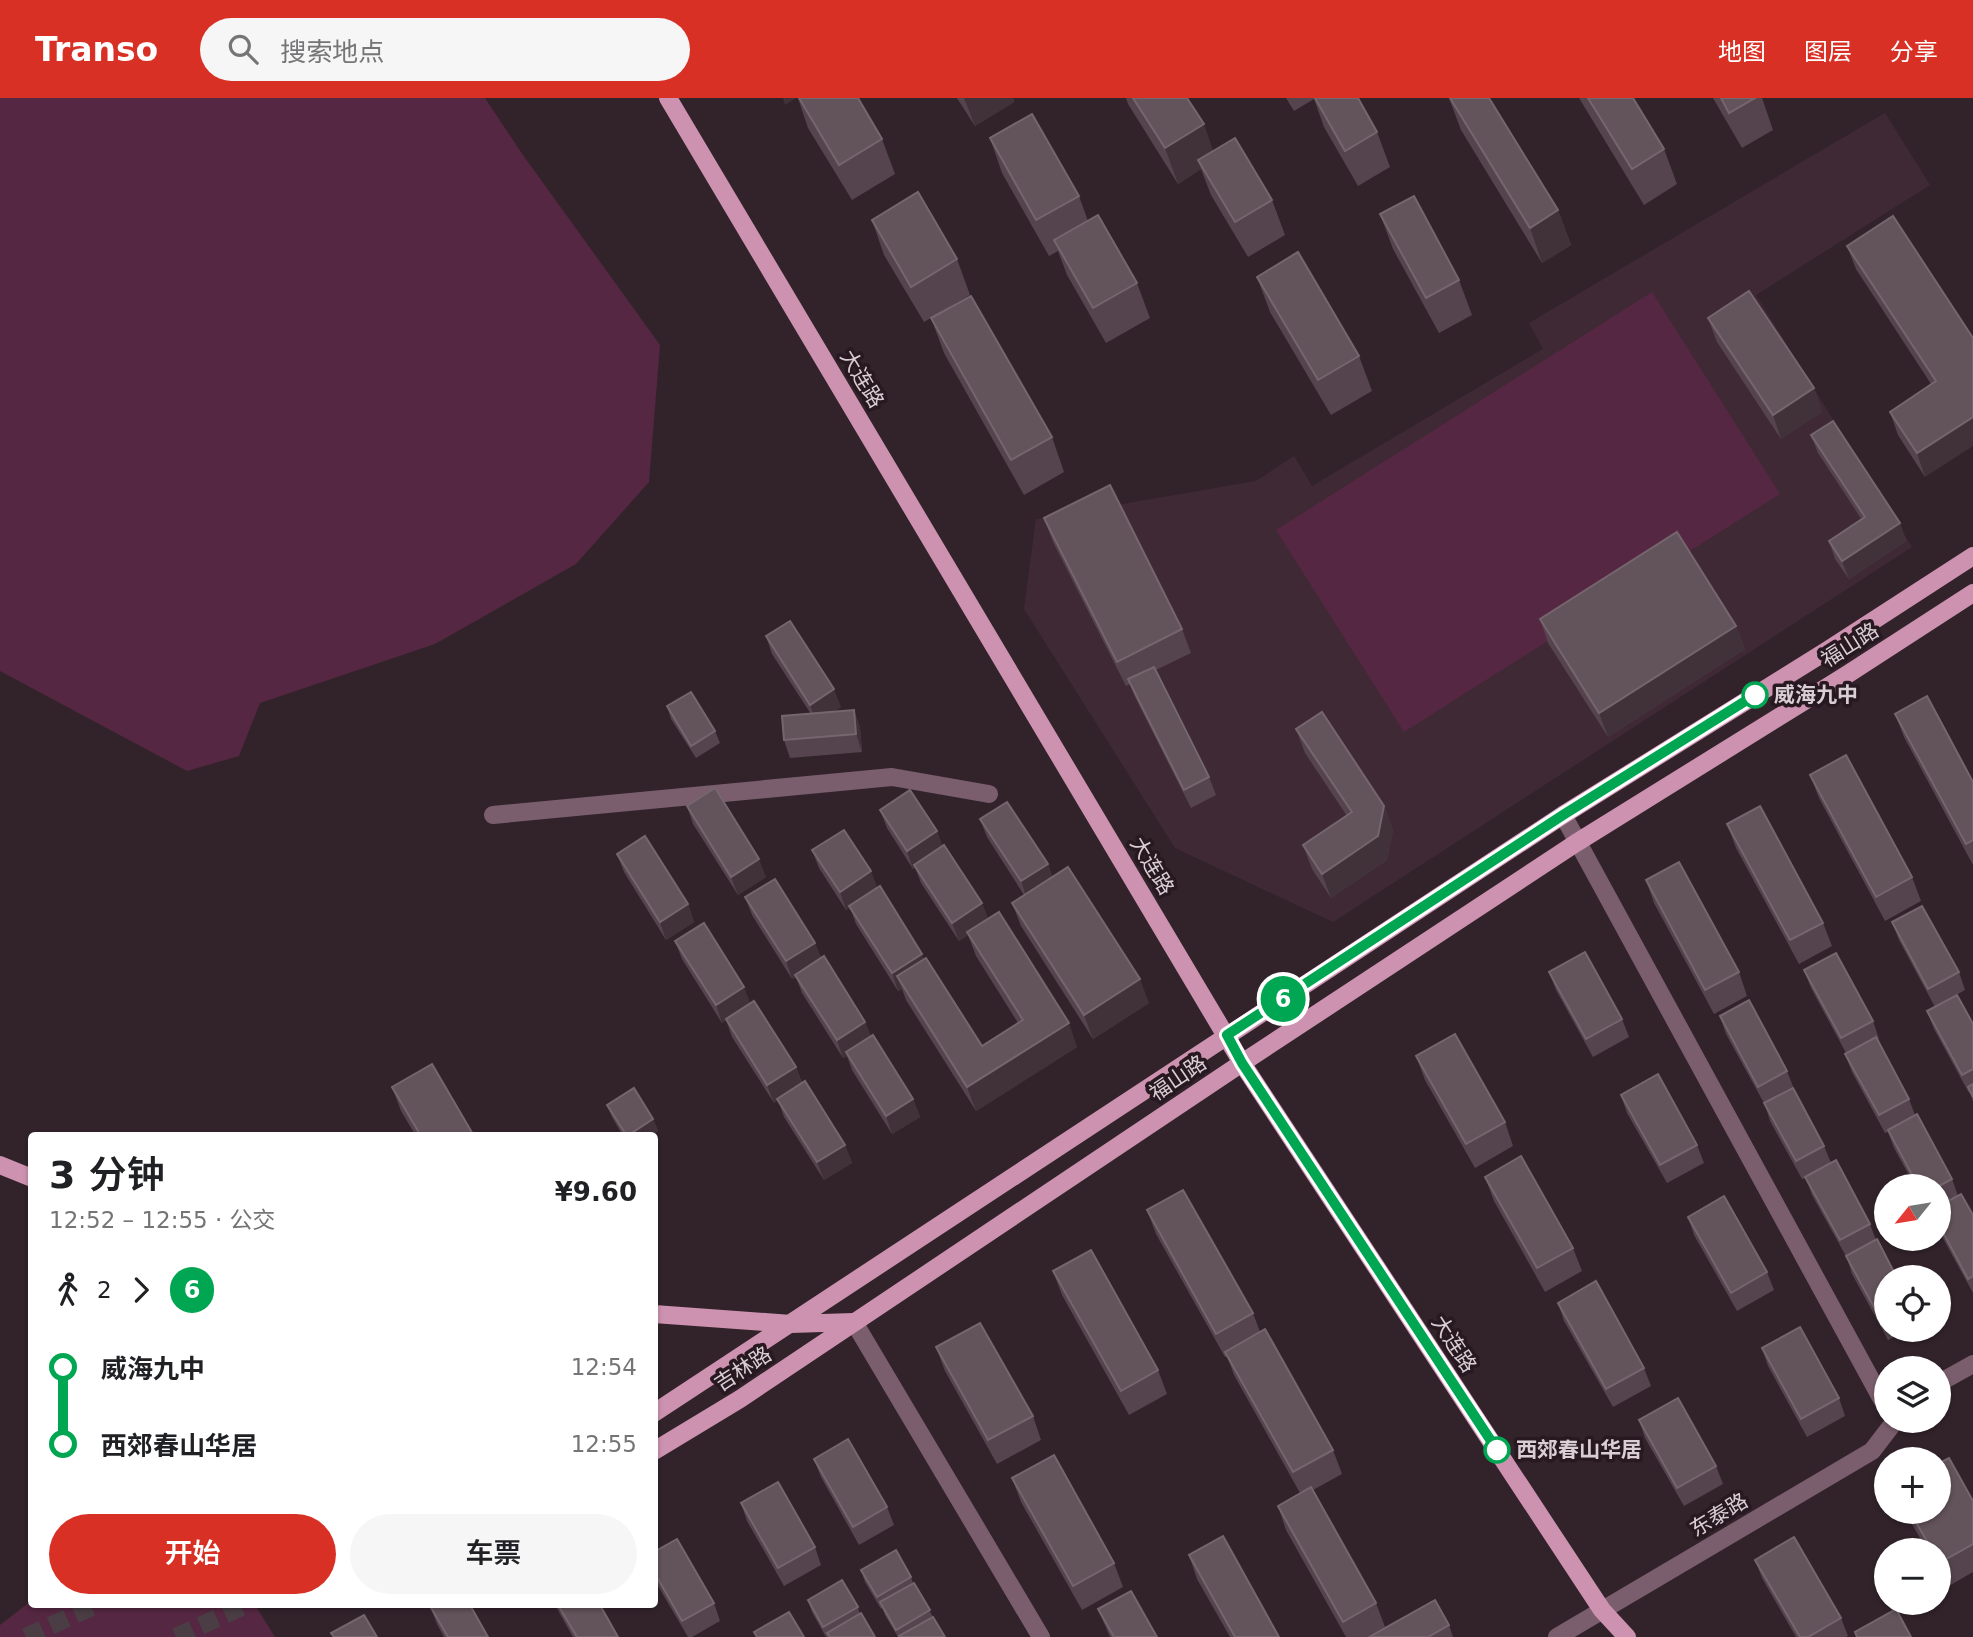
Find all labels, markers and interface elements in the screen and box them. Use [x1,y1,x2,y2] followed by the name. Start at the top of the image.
[200,18,690,81] search box
[35,30,158,69] text: Transo
[224,30,262,68] icon: search
[280,37,384,67] text: 搜索地点
[1718,38,1766,66] text: 地图
[1804,38,1852,66] text: 图层
[1890,38,1938,66] text: 分享
[835,346,889,412] street label: 大连路
[1817,618,1883,672] street label: 福山路
[1742,682,1768,708] marker: 威海九中
[1774,683,1858,707] place label: 威海九中
[1125,833,1179,899] street label: 大连路
[1260,976,1306,1022] line badge: 6
[1275,985,1291,1013] text: 6
[1145,1050,1211,1106] street label: 福山路
[49,1153,165,1197] text: 3 分钟
[1874,1174,1951,1251] north arrow
[1874,1174,1951,1615] map controls
[555,1177,637,1207] text: ¥9.60
[49,1207,276,1233] text: 12:52 – 12:55 · 公交
[1874,1265,1951,1342] button: locate
[49,1271,87,1309] icon: walk
[122,1271,160,1309] icon: forward
[184,1276,200,1304] text: 6
[97,1277,112,1303] text: 2
[1427,1311,1481,1377] street label: 大连路
[710,1342,776,1396] street label: 吉林路
[101,1354,205,1384] text: 威海九中
[571,1354,637,1380] text: 12:54
[1874,1356,1951,1433] button: layers
[101,1431,257,1461] text: 西郊春山华居
[571,1431,637,1457] text: 12:55
[1484,1437,1510,1463] marker: 西郊春山华居
[1516,1438,1642,1462] place label: 西郊春山华居
[1874,1447,1951,1524] button: +
[1686,1488,1752,1542] street label: 东泰路
[49,1514,336,1594] button: 开始
[350,1514,637,1594] button: 车票
[1874,1538,1951,1615] button: −

